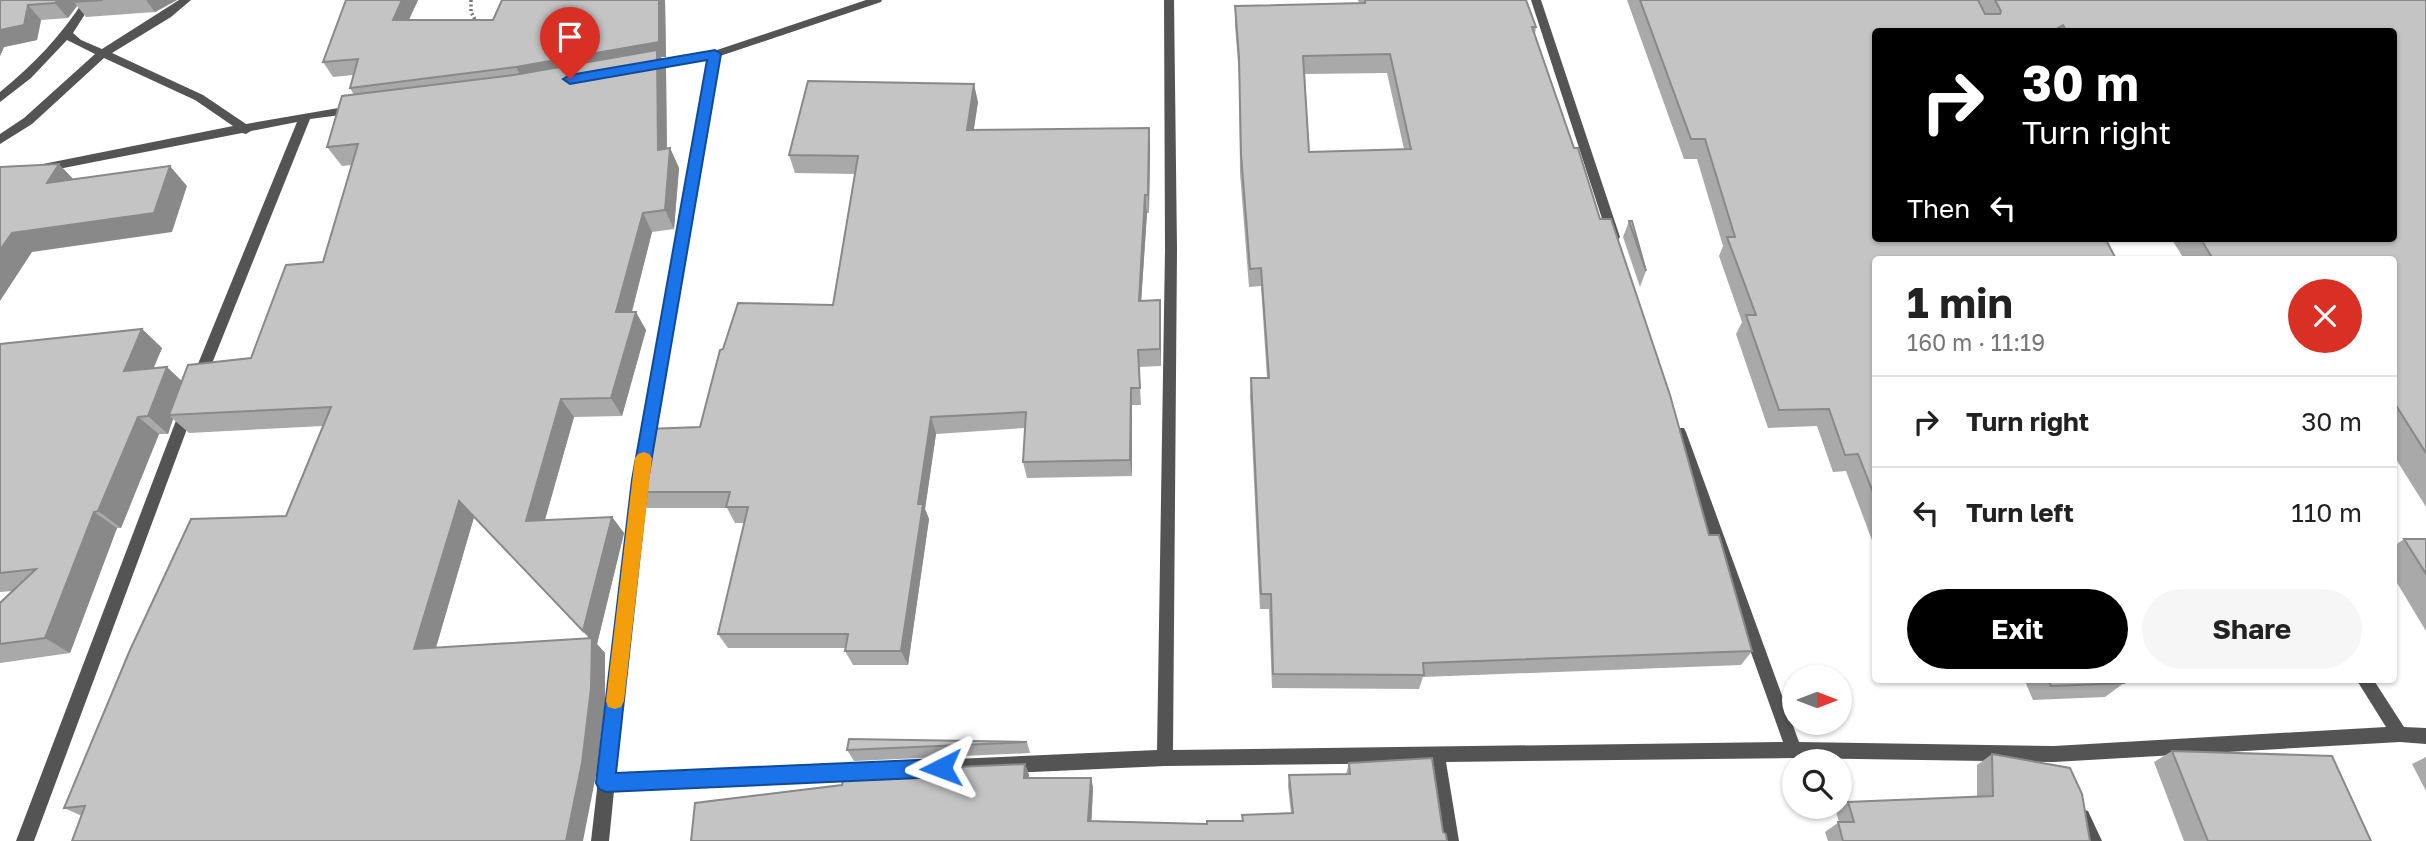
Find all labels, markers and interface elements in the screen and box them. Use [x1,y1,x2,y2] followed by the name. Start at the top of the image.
[540,7,600,79] pin
[551,18,589,56] icon: arrive
[2022,53,2139,112] text: 30 m
[1907,56,1998,147] icon: right
[2022,113,2171,151] text: Turn right
[1984,189,2022,227] icon: left
[1907,193,1970,224] text: Then
[1907,277,2013,327] text: 1 min
[2288,279,2362,353] button: close
[1907,328,2045,356] text: 160 m · 11:19
[1907,403,1945,441] icon: right
[1966,406,2089,437] text: Turn right
[2301,406,2362,437] text: 30 m
[1907,494,1945,532] icon: left
[1966,497,2074,528] text: Turn left
[2291,497,2362,528] text: 110 m
[1907,589,2128,669] button: Exit
[2142,589,2362,669] button: Share
[1782,665,1852,735] north arrow
[1782,665,1852,819] map controls
[904,731,978,805] position arrow
[1782,749,1852,819] button: search

